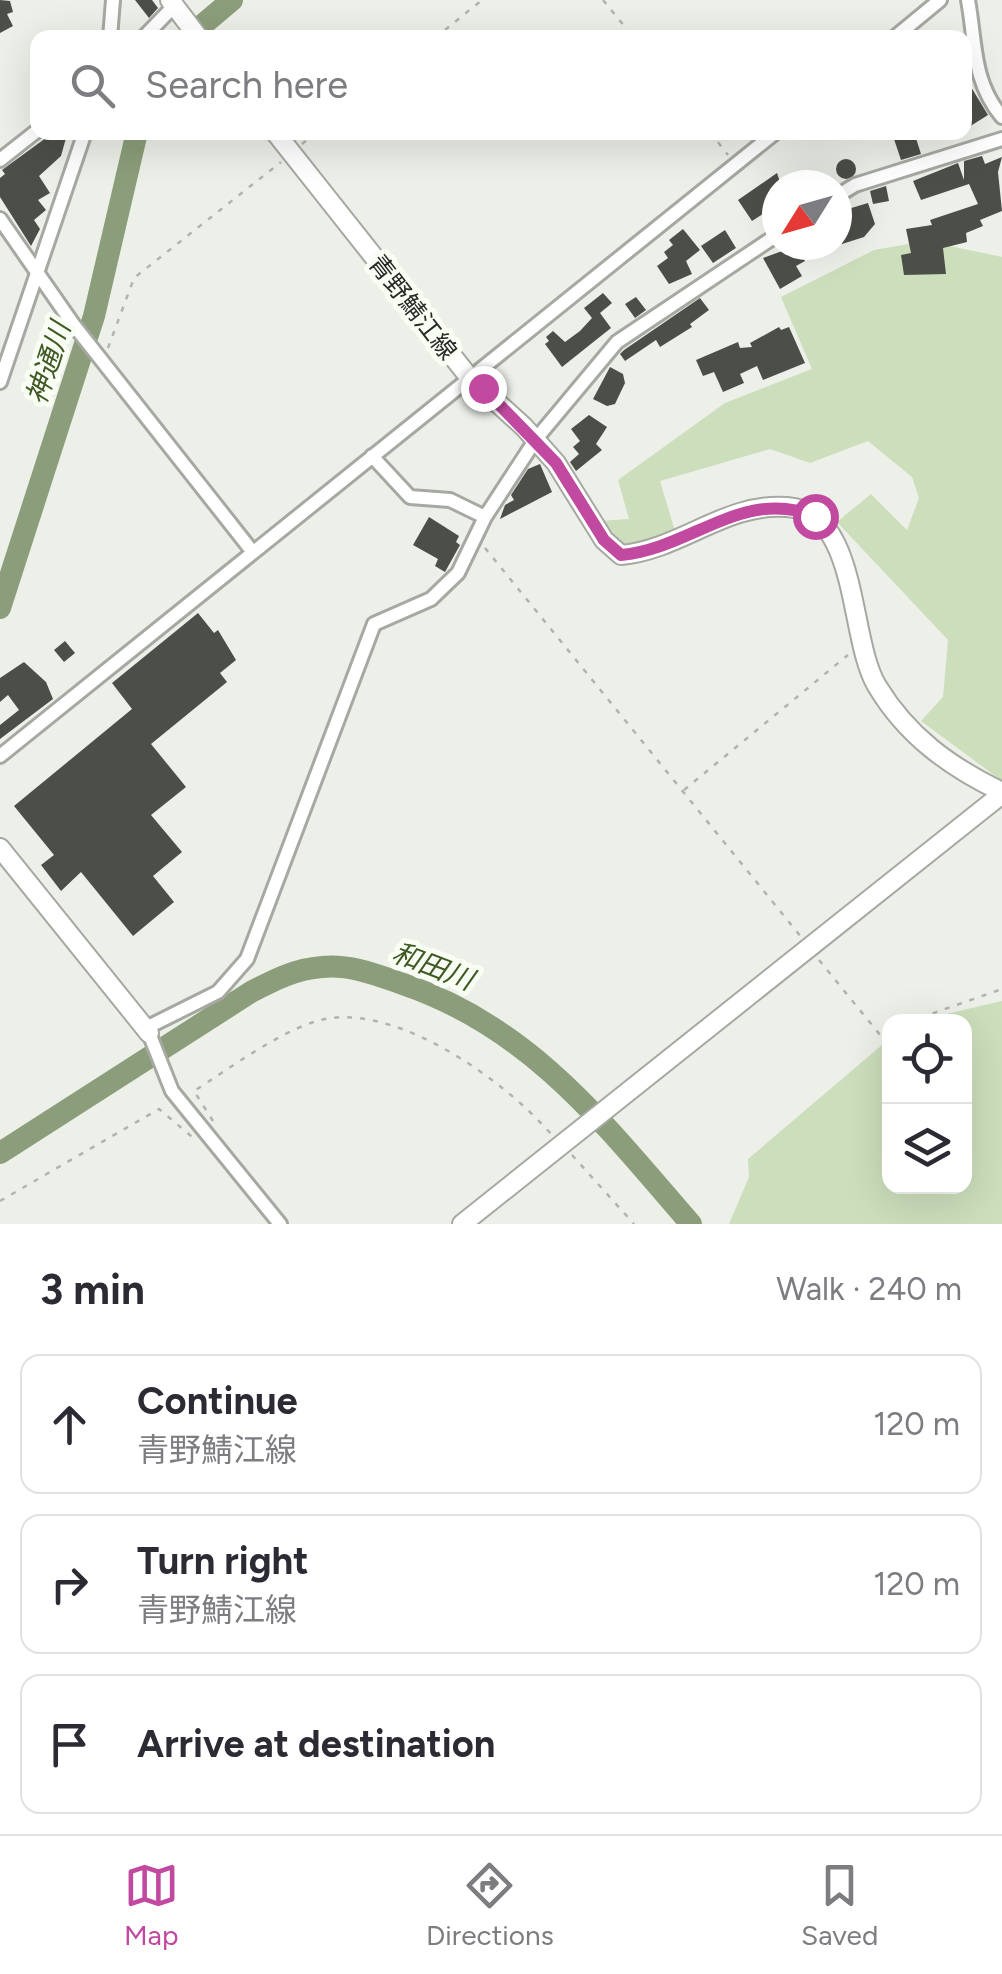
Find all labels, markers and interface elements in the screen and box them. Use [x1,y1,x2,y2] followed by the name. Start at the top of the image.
[30,30,972,140] search box
[65,58,120,113] icon: search
[145,62,348,108] text: Search here
[762,170,852,260] north arrow
[363,249,463,365] street label: 青野鯖江線
[19,315,78,408] water label: 神通川
[461,366,507,412] route end
[793,494,839,540] route start
[388,935,481,998] water label: 和田川
[882,1014,972,1194] map controls
[882,1014,972,1104] button: locate
[882,1104,972,1194] button: layers
[40,1264,145,1315] text: 3 min
[776,1270,962,1308] text: Walk · 240 m
[137,1378,298,1424] text: Continue
[42,1397,97,1452] icon: ahead
[873,1405,960,1443] text: 120 m
[137,1431,297,1469] text: 青野鯖江線
[137,1538,309,1584] text: Turn right
[42,1557,97,1612] icon: right
[873,1565,960,1603] text: 120 m
[137,1591,297,1629] text: 青野鯖江線
[42,1717,97,1772] icon: arrive
[137,1721,495,1767] text: Arrive at destination
[124,1858,179,1952] tab: Map
[426,1858,554,1952] tab: Directions
[801,1858,878,1952] tab: Saved

